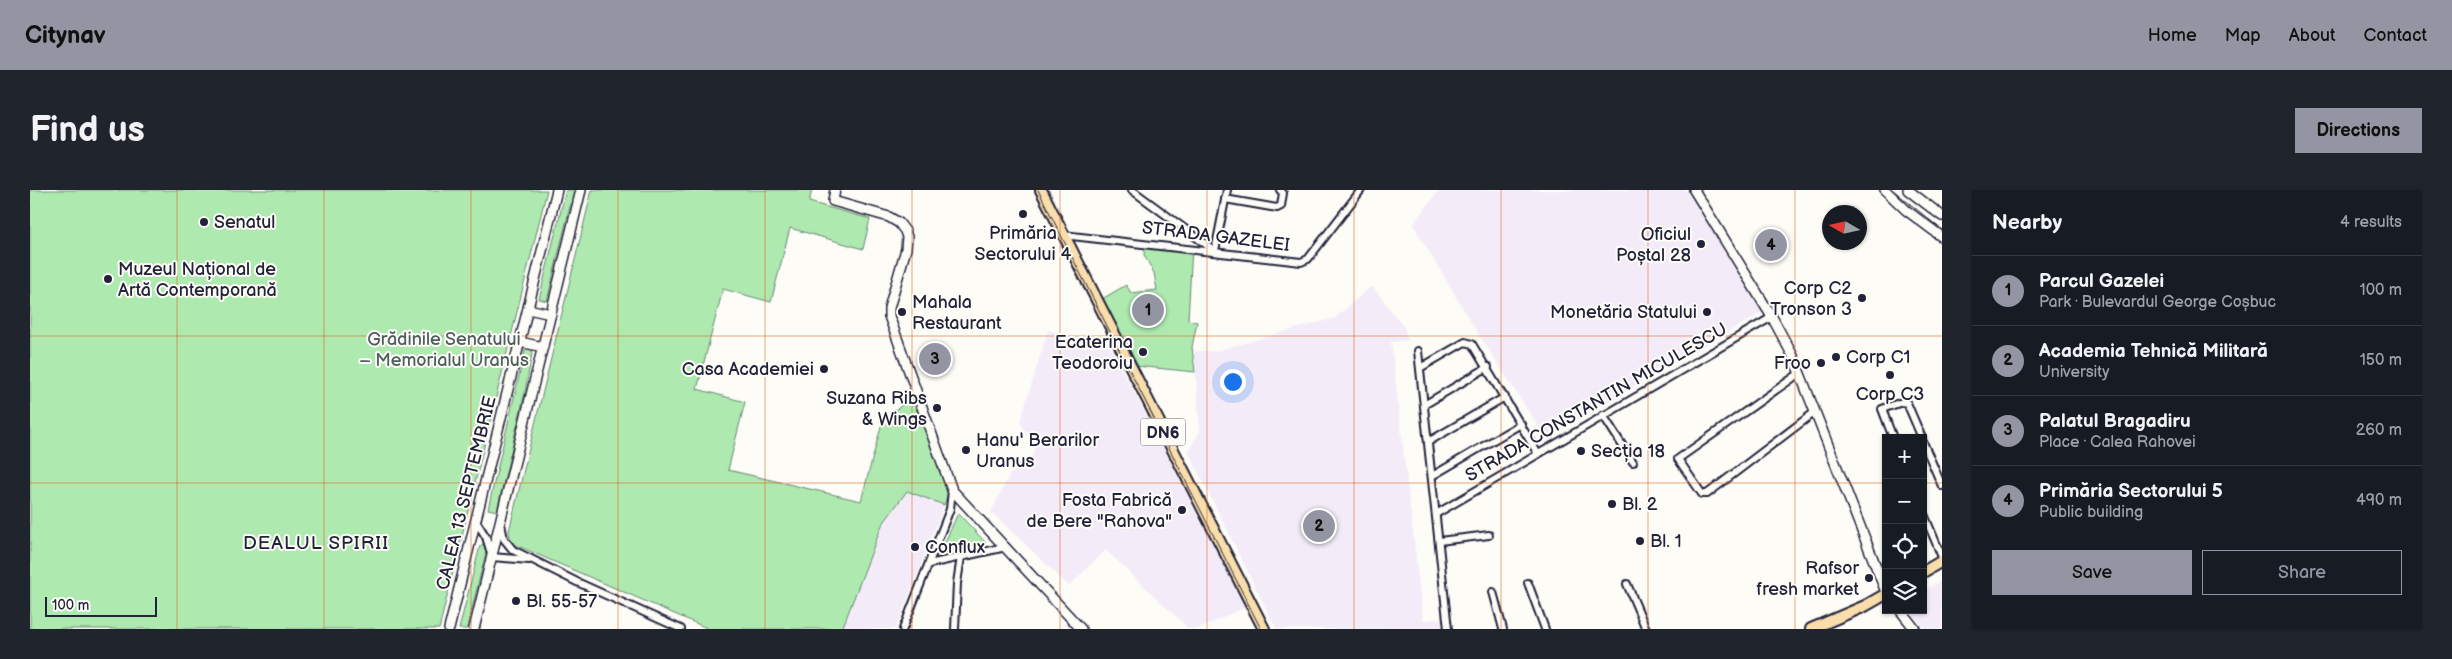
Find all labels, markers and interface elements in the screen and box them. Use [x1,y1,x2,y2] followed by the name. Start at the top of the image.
[25,21,106,50] text: Citynav
[2148,25,2197,46] text: Home
[2225,25,2261,46] text: Map
[2289,25,2336,46] text: About
[2364,25,2427,46] text: Contact
[2295,108,2422,153] button: Directions
[30,109,145,152] text: Find us
[1822,205,1867,250] north arrow
[1017,208,1029,220] marker: Primăria Sectorului 4
[1992,210,2062,235] text: Nearby
[214,212,275,233] place label: Senatul
[2340,213,2402,232] text: 4 results
[198,216,210,228] marker: Senatul
[1141,217,1291,256] street label: STRADA GAZELEI
[975,223,1072,265] place label: Primăria Sectorului 4
[1616,224,1691,266] place label: Oficiul Poștal 28
[1755,226,1787,264] pin: 4
[1695,238,1707,250] marker: Oficiul Poștal 28
[118,259,277,301] place label: Muzeul Național de Artă Contemporană
[2039,270,2164,293] text: Parcul Gazelei
[102,273,114,285] marker: Muzeul Național de Artă Contemporană
[1770,278,1852,320] place label: Corp C2 Tronson 3
[2005,281,2011,300] text: 1
[2359,281,2402,300] text: 100 m
[1132,291,1164,329] pin: 1
[912,292,1002,334] place label: Mahala Restaurant
[1856,292,1868,304] marker: Corp C2 Tronson 3
[2039,293,2276,312] text: Park · Bulevardul George Coșbuc
[1550,302,1697,323] place label: Monetăria Statului
[896,306,908,318] marker: Mahala Restaurant
[1701,306,1713,318] marker: Monetăria Statului
[1462,319,1731,486] street label: STRADA CONSTANTIN MICULESCU
[359,329,529,371] park label: Grădinile Senatului – Memorialul Uranus
[1052,332,1133,374] place label: Ecaterina Teodoroiu
[919,340,951,378] pin: 3
[2039,340,2268,363] text: Academia Tehnică Militară
[1137,346,1149,358] marker: Ecaterina Teodoroiu
[1846,347,1911,368] place label: Corp C1
[1830,351,1842,363] marker: Corp C1
[2003,351,2013,370] text: 2
[2360,351,2402,370] text: 150 m
[1774,353,1811,374] place label: Froo
[1815,357,1827,369] marker: Froo
[682,359,814,380] place label: Casa Academiei
[818,363,830,375] marker: Casa Academiei
[2039,363,2110,382] text: University
[1220,369,1246,395] your location
[1884,369,1896,381] marker: Corp C3
[1856,384,1924,405] place label: Corp C3
[826,388,927,430] place label: Suzana Ribs & Wings
[432,394,501,592] street label: CALEA 13 SEPTEMBRIE
[931,402,943,414] marker: Suzana Ribs & Wings
[2039,410,2191,433] text: Palatul Bragadiru
[1140,418,1186,446] road number: DN6
[2003,421,2013,440] text: 3
[2356,421,2402,440] text: 260 m
[976,430,1099,472] place label: Hanu' Berarilor Uranus
[2039,433,2196,452] text: Place · Calea Rahovei
[1882,434,1927,614] map controls
[1882,434,1927,479] button: +
[1591,441,1665,462] place label: Secția 18
[960,444,972,456] marker: Hanu' Berarilor Uranus
[1575,445,1587,457] marker: Secția 18
[1882,479,1927,524] button: −
[2039,480,2223,503] text: Primăria Sectorului 5
[1026,490,1172,532] place label: Fosta Fabrică de Bere "Rahova"
[2003,491,2013,510] text: 4
[2356,491,2402,510] text: 490 m
[1622,494,1658,515] place label: Bl. 2
[1606,498,1618,510] marker: Bl. 2
[2039,503,2143,522] text: Public building
[1176,504,1188,516] marker: Fosta Fabrică de Bere "Rahova"
[1303,507,1335,545] pin: 2
[1882,524,1927,569] button: locate
[1650,531,1682,552] place label: Bl. 1
[243,532,389,555] district label: DEALUL SPIRII
[1634,535,1646,547] marker: Bl. 1
[925,537,986,558] place label: Conflux
[909,541,921,553] marker: Conflux
[1992,550,2192,595] button: Save
[2202,550,2402,595] button: Share
[1757,558,1859,600] place label: Rafsor fresh market
[1882,569,1927,614] button: layers
[1863,572,1875,584] marker: Rafsor fresh market
[526,591,597,612] place label: Bl. 55-57
[45,594,158,617] scale bar
[510,595,522,607] marker: Bl. 55-57
[52,597,89,614] text: 100 m

